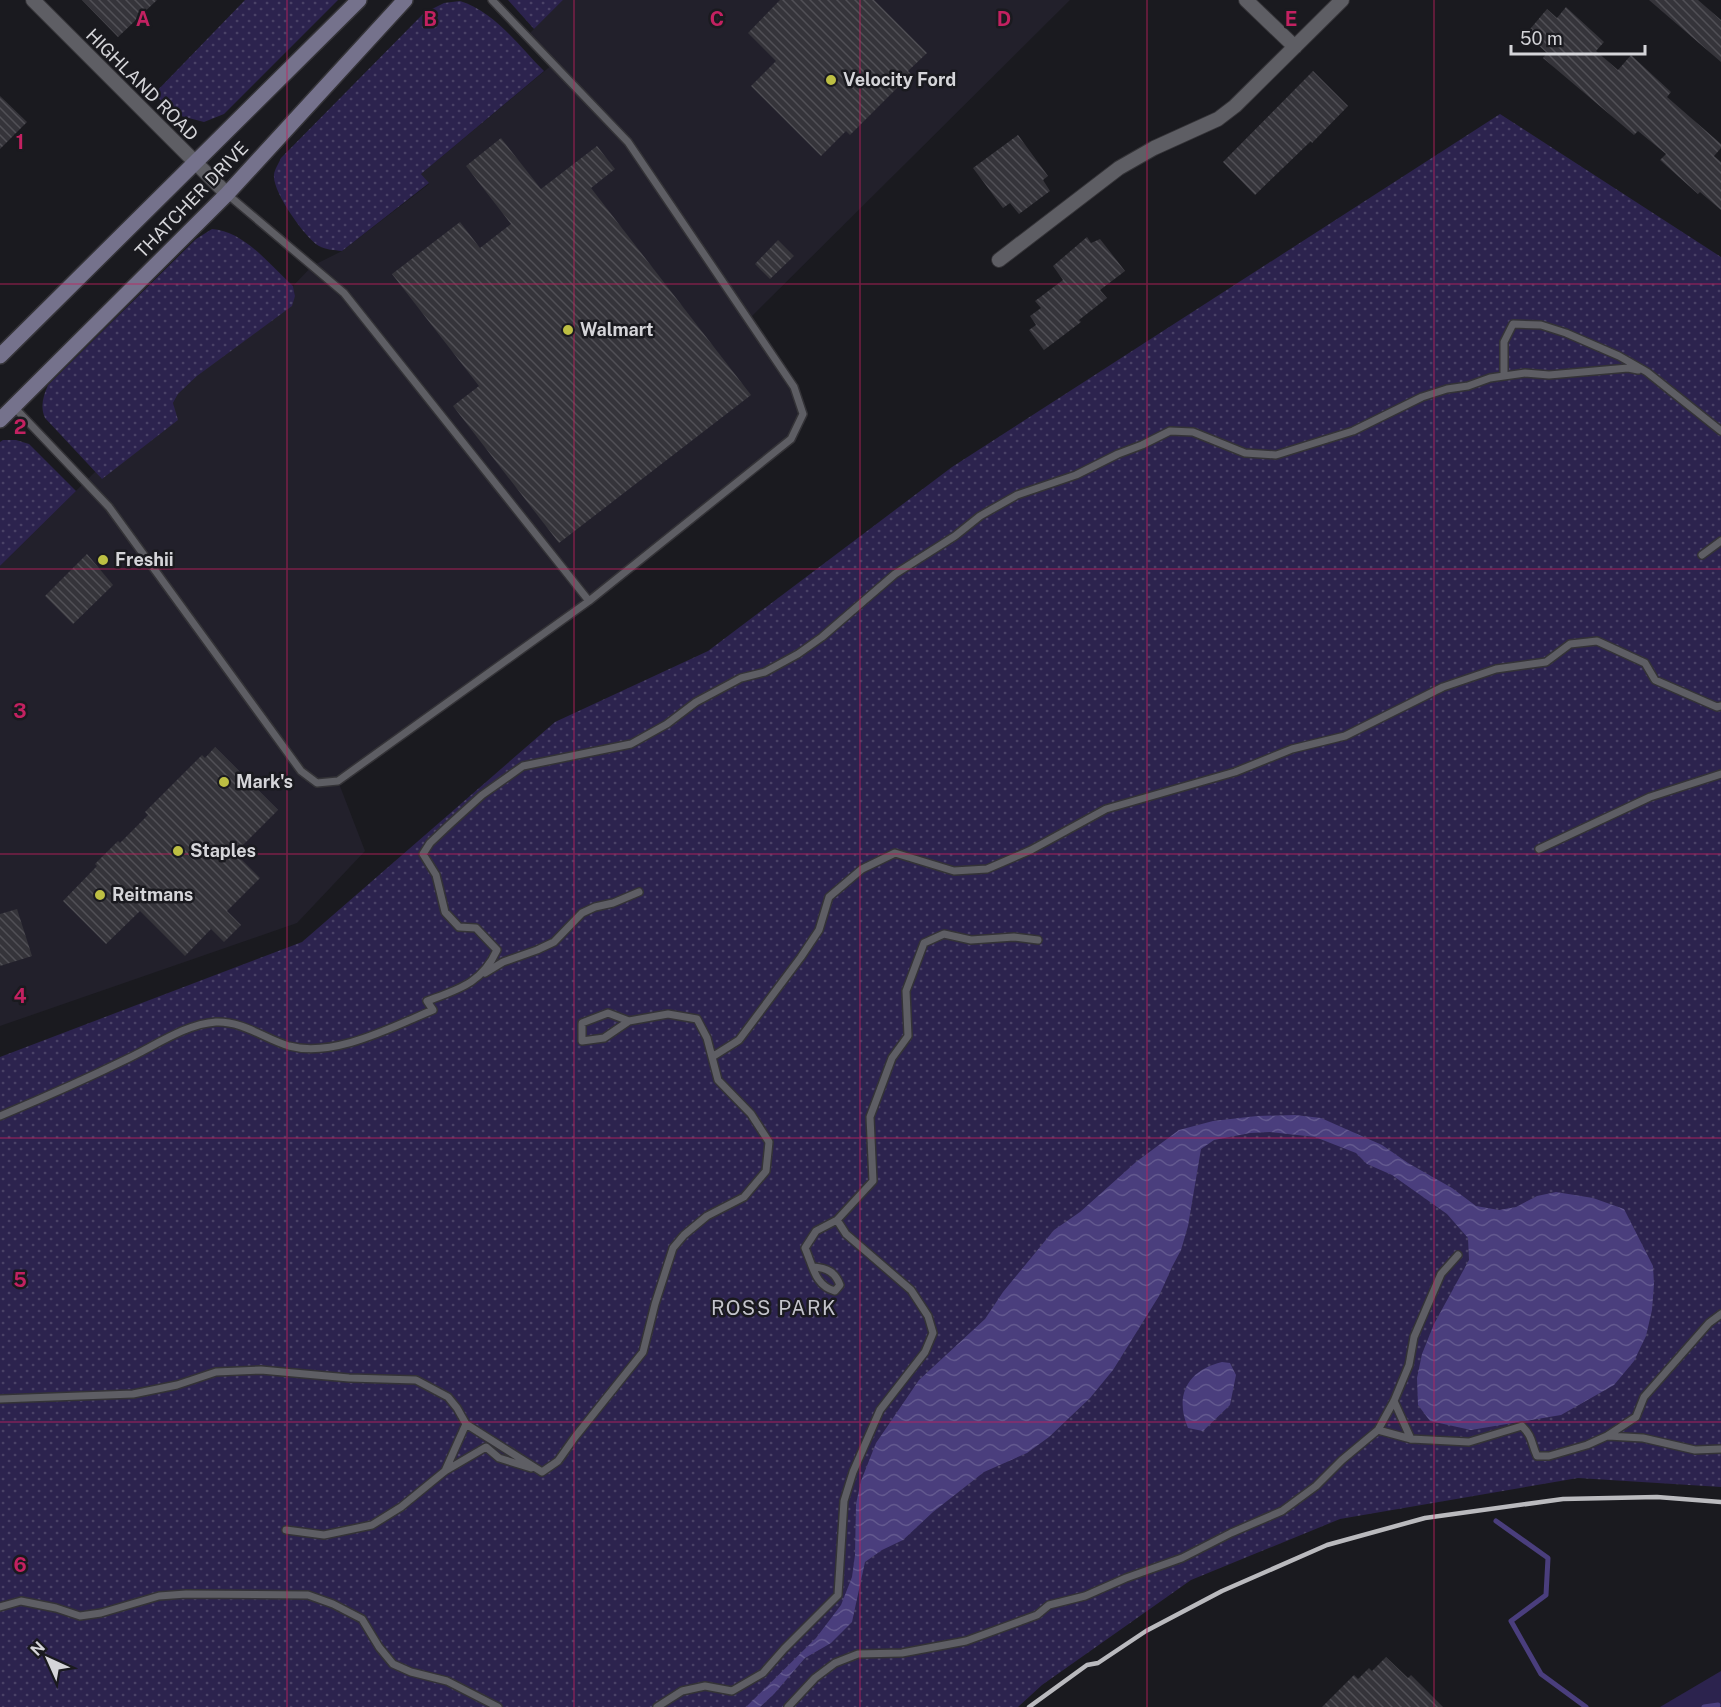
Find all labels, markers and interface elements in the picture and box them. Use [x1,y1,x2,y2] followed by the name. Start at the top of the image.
[136,7,150,31] text: A
[423,7,437,31] text: B
[710,7,724,31] text: C
[997,7,1011,31] text: D
[1285,7,1297,31] text: E
[1511,18,1644,56] scale bar
[82,24,203,145] street label: HIGHLAND ROAD
[1520,28,1563,49] text: 50 m
[843,69,956,90] place label: Velocity Ford
[824,73,838,87] marker: Velocity Ford
[16,130,24,154] text: 1
[131,137,252,262] street label: THATCHER DRIVE
[580,319,654,340] place label: Walmart
[561,323,575,337] marker: Walmart
[14,415,26,439] text: 2
[115,549,174,570] place label: Freshii
[96,553,110,567] marker: Freshii
[13,699,27,723] text: 3
[236,771,293,792] place label: Mark's
[217,775,231,789] marker: Mark's
[190,840,256,861] place label: Staples
[171,844,185,858] marker: Staples
[112,884,193,905] place label: Reitmans
[93,888,107,902] marker: Reitmans
[13,984,27,1008] text: 4
[13,1268,27,1292] text: 5
[711,1296,837,1320] district label: ROSS PARK
[13,1553,27,1577] text: 6
[18,1629,78,1689] north arrow
[27,1638,49,1660] text: N

